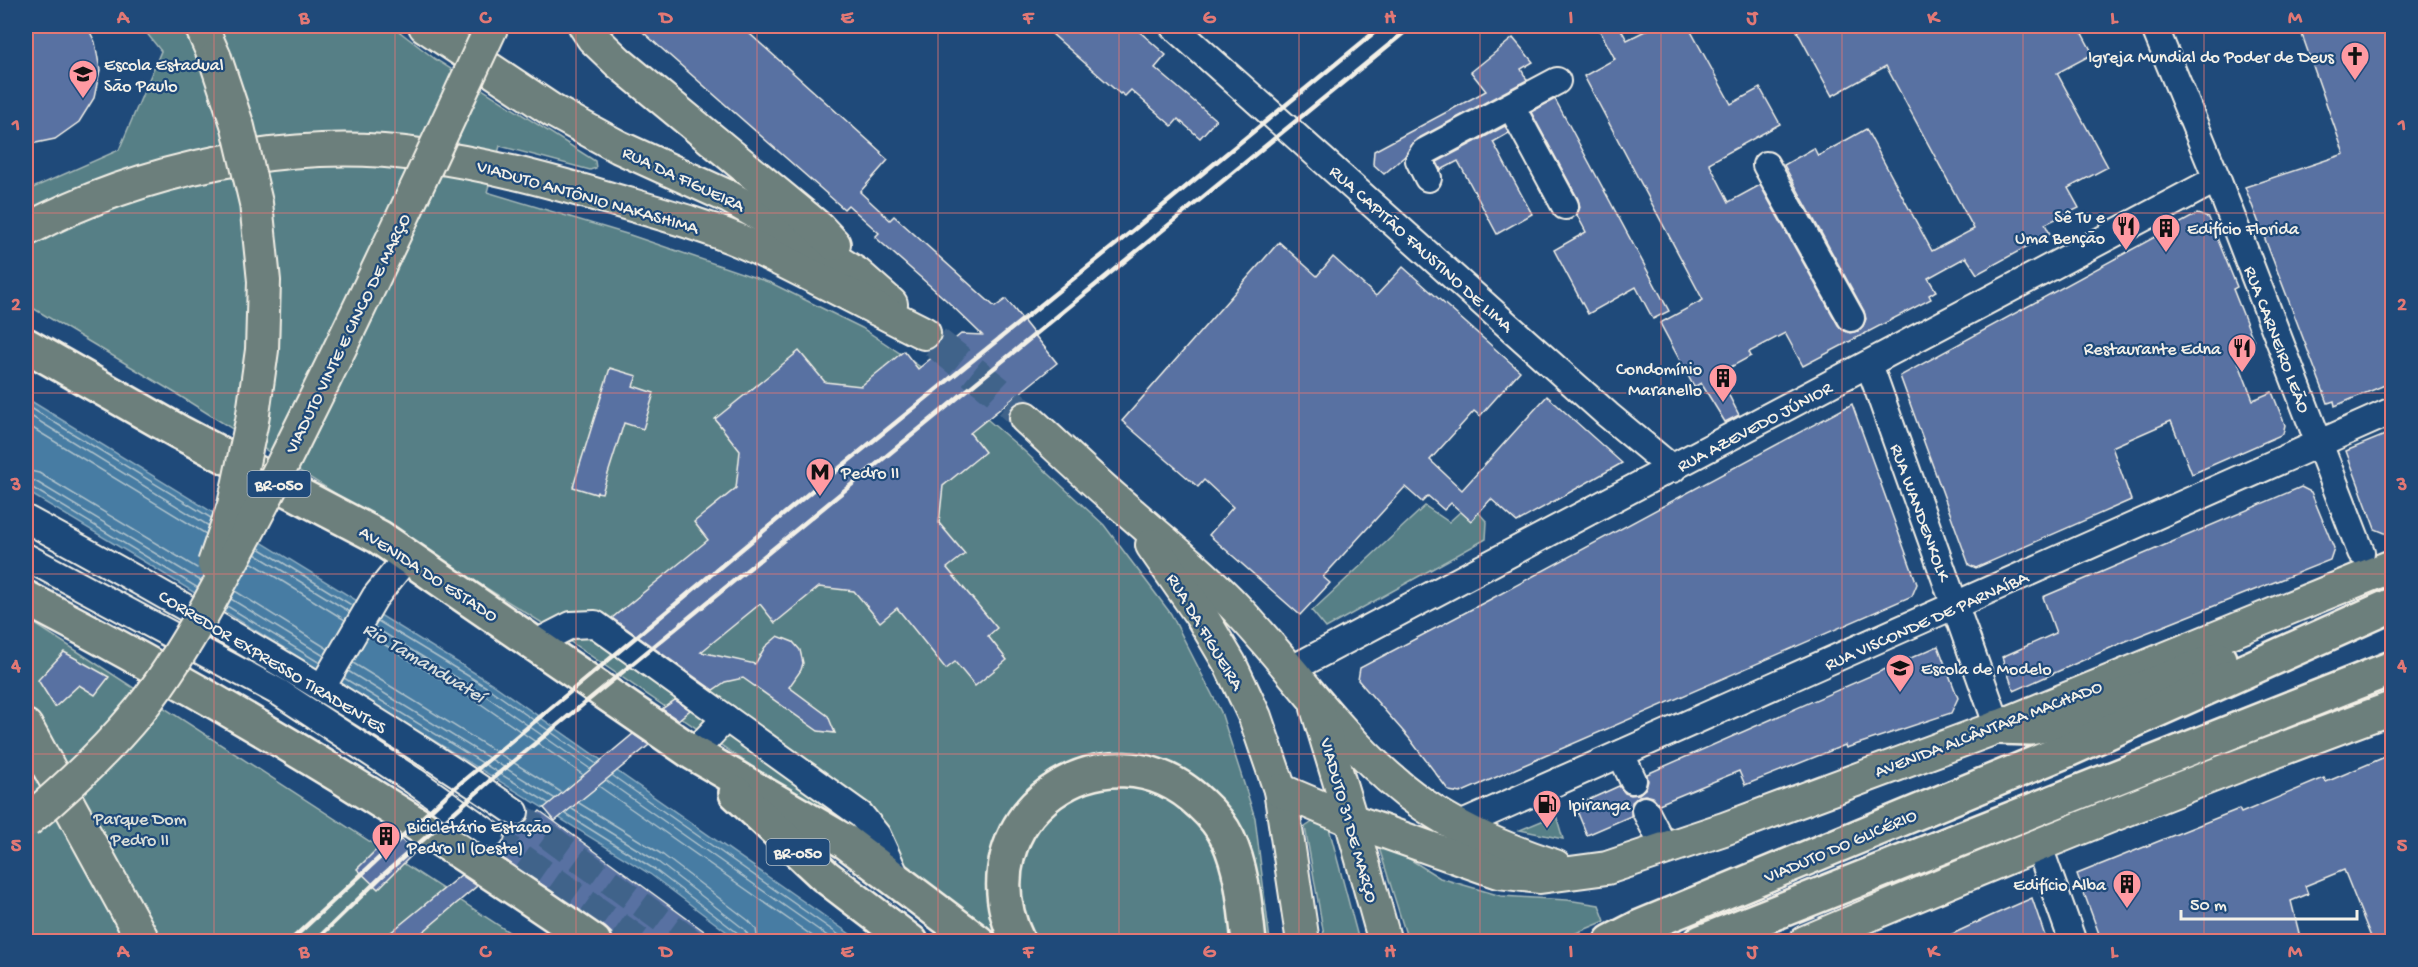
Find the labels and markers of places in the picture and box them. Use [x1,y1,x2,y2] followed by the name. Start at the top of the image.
[2339,40,2371,82] church icon: Igreja Mundial do Poder de Deus
[2088,48,2335,69] place label: Igreja Mundial do Poder de Deus
[104,56,224,98] place label: Escola Estadual São Paulo
[67,58,99,100] school or university icon: Escola Estadual São Paulo
[2015,208,2106,250] place label: Sê Tu e Uma Benção
[2110,210,2142,252] restaurant icon: Sê Tu e Uma Benção
[2150,212,2182,254] building icon: Edifício Florida
[2187,220,2300,241] place label: Edifício Florida
[2226,332,2258,374] restaurant icon: Restaurante Edna
[2084,340,2222,361] place label: Restaurante Edna
[1616,360,1702,402] place label: Condomínio Maranello
[1707,362,1739,404] building icon: Condomínio Maranello
[804,456,836,498] metro station icon: Pedro II
[840,464,899,485] place label: Pedro II
[1884,652,1916,694] school or university icon: Escola de Modelo
[1921,660,2052,681] place label: Escola de Modelo
[1531,788,1563,830] fuel station icon: Ipiranga
[1568,796,1631,817] place label: Ipiranga
[406,818,551,860] place label: Bicicletário Estação Pedro II (Oeste)
[370,820,402,862] building icon: Bicicletário Estação Pedro II (Oeste)
[2111,868,2143,910] building icon: Edifício Alba
[2013,876,2107,897] place label: Edifício Alba

